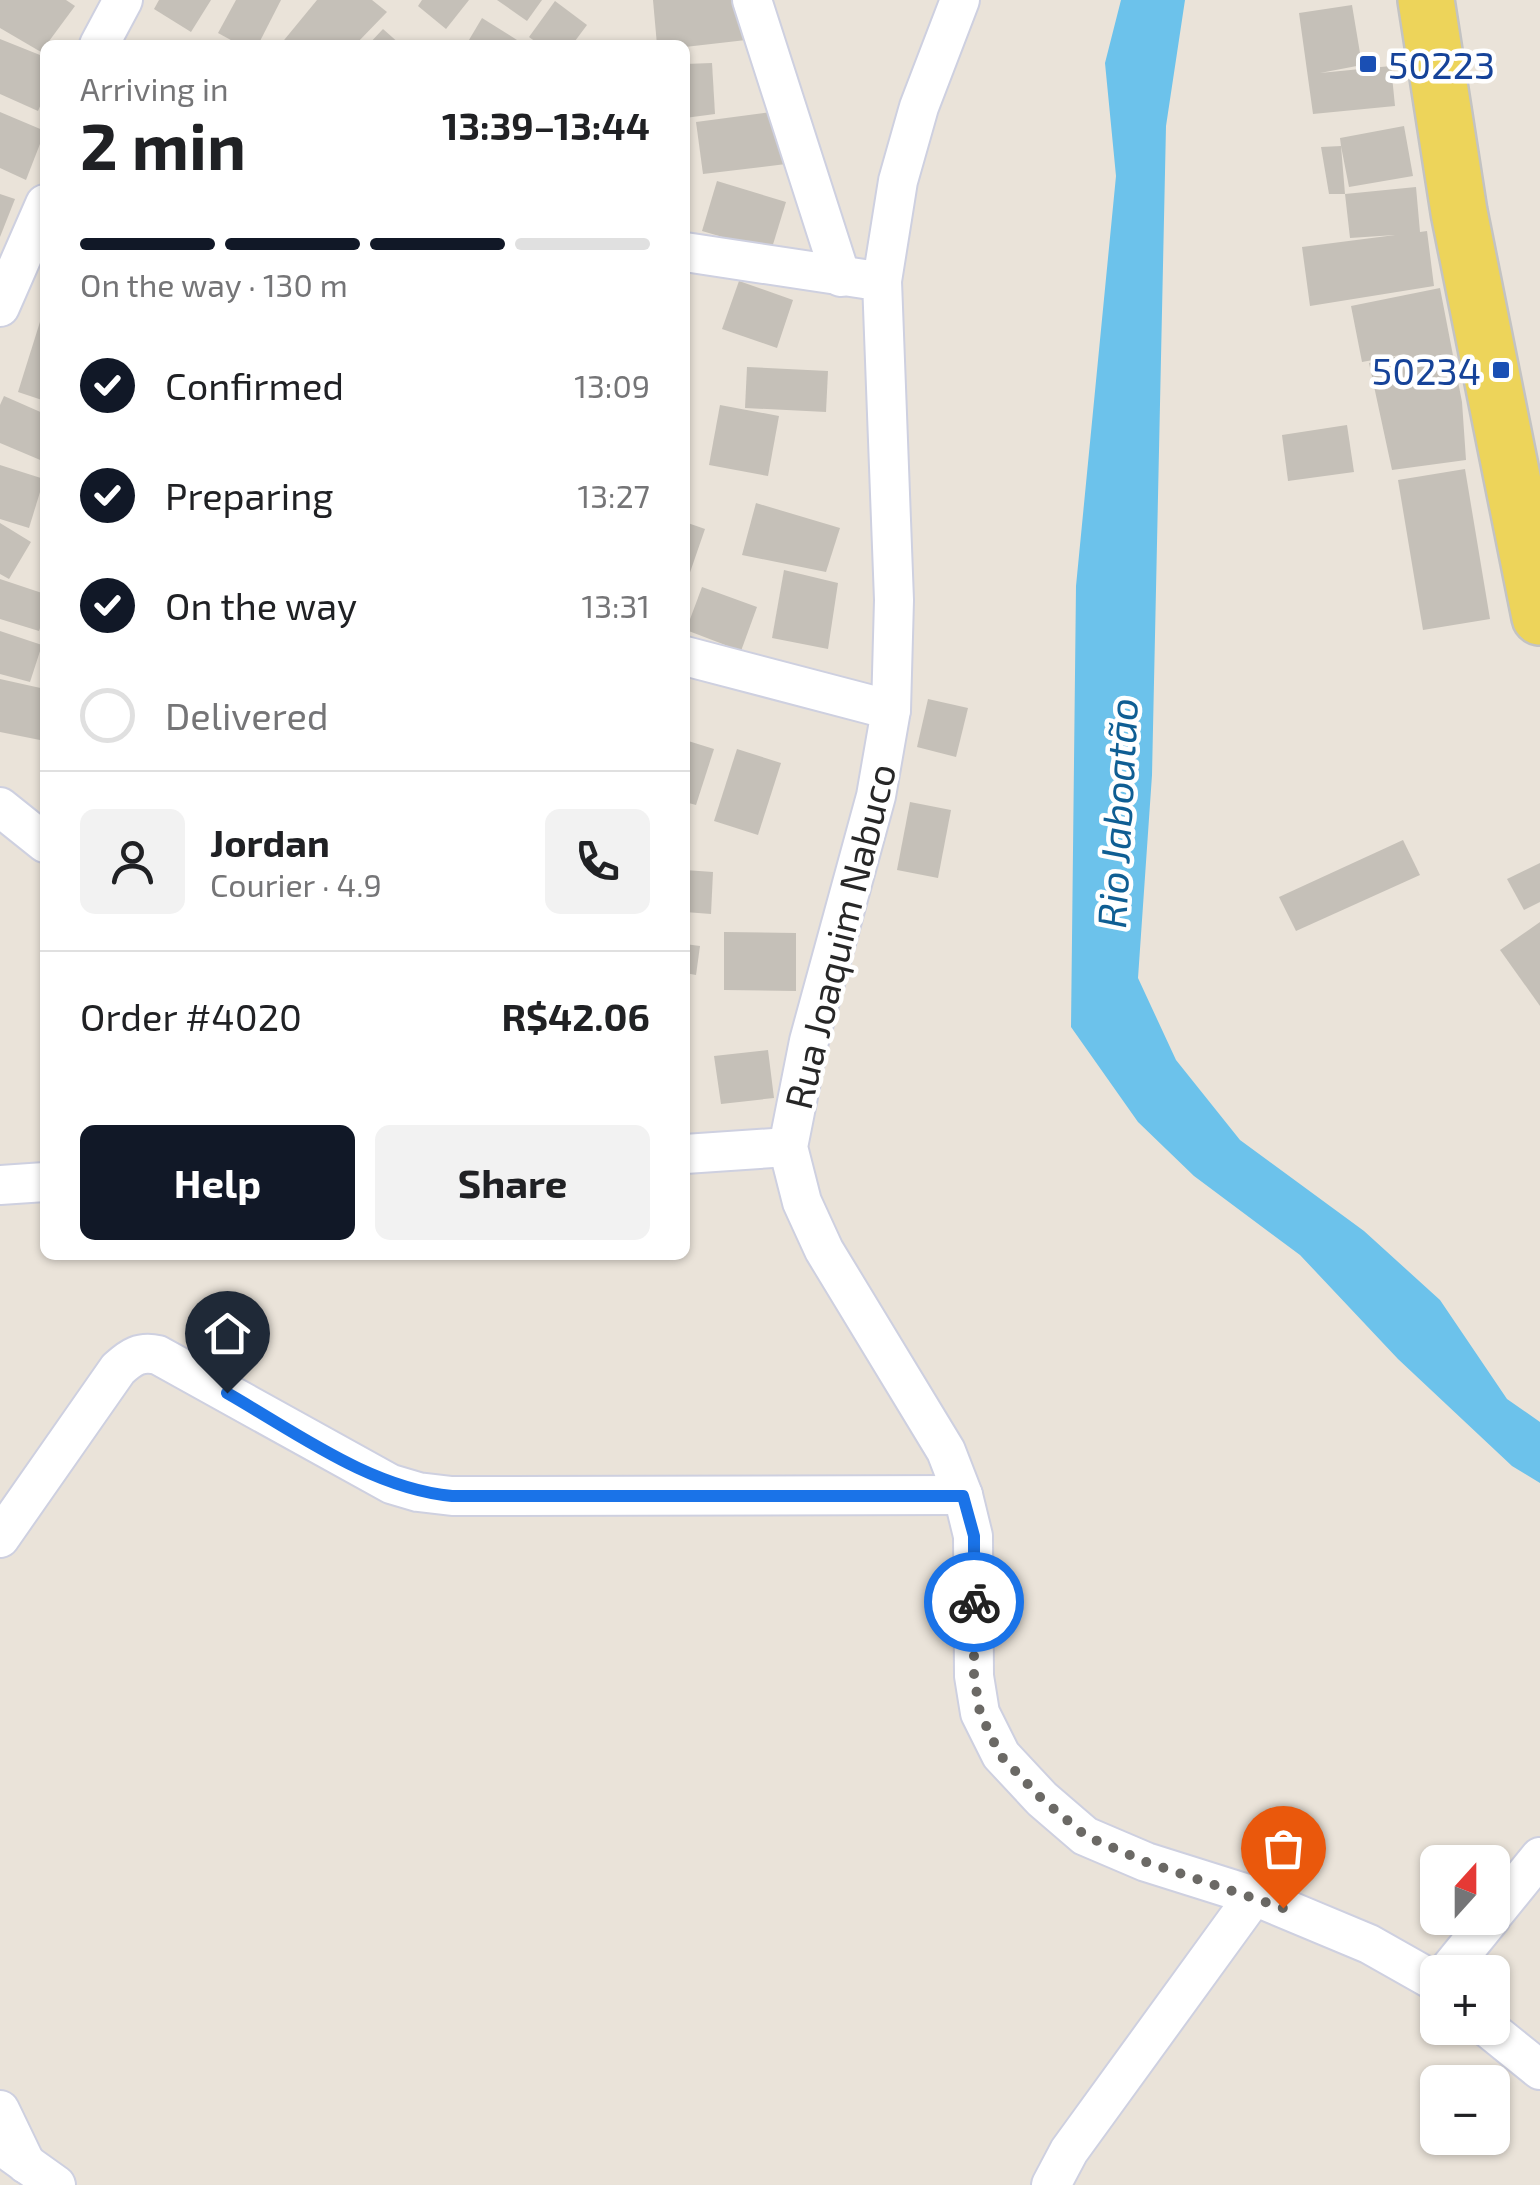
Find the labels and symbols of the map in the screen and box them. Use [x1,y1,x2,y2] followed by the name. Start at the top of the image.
[1388,41,1495,87] place label: 50223
[1357,53,1379,75] marker: 50223
[1372,347,1481,393] place label: 50234
[1490,359,1512,381] marker: 50234
[1086,697,1146,929] water label: Rio Jaboatão
[774,758,904,1114] street label: Rua Joaquim Nabuco
[185,1291,270,1394] pin
[924,1552,1024,1652] courier
[1241,1806,1326,1909] pin
[1420,1845,1510,1935] north arrow

